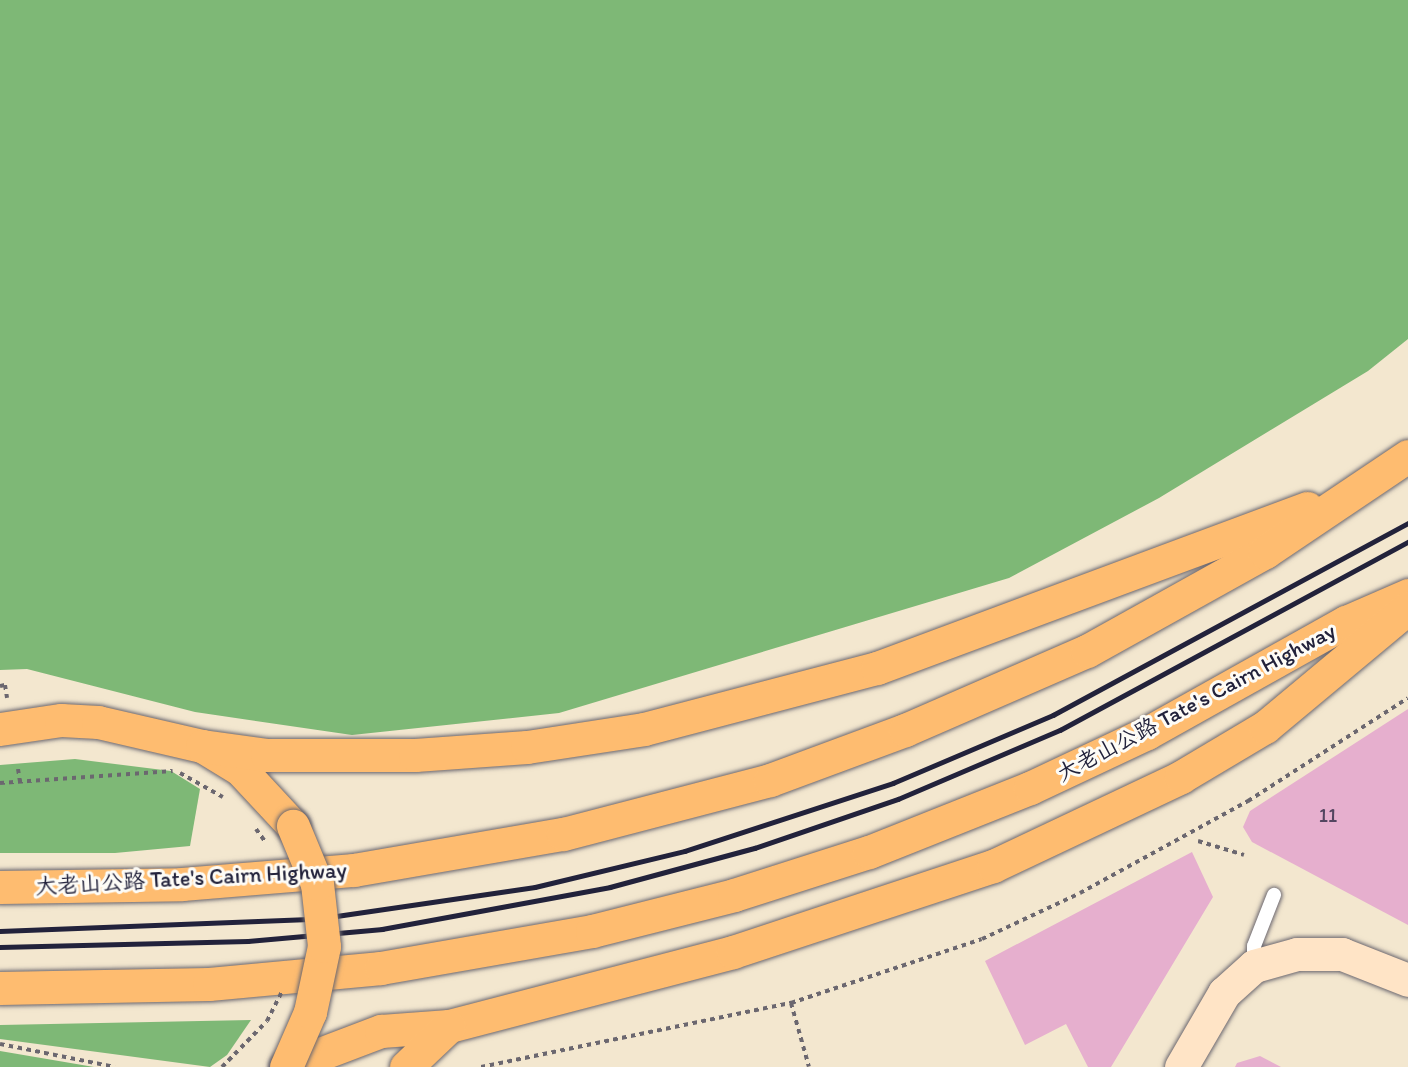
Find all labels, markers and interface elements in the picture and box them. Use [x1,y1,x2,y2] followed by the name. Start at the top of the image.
[1053,618,1339,786] street label: 大老山公路 Tate's Cairn Highway
[1319,803,1337,827] house number: 11
[35,857,347,899] street label: 大老山公路 Tate's Cairn Highway

